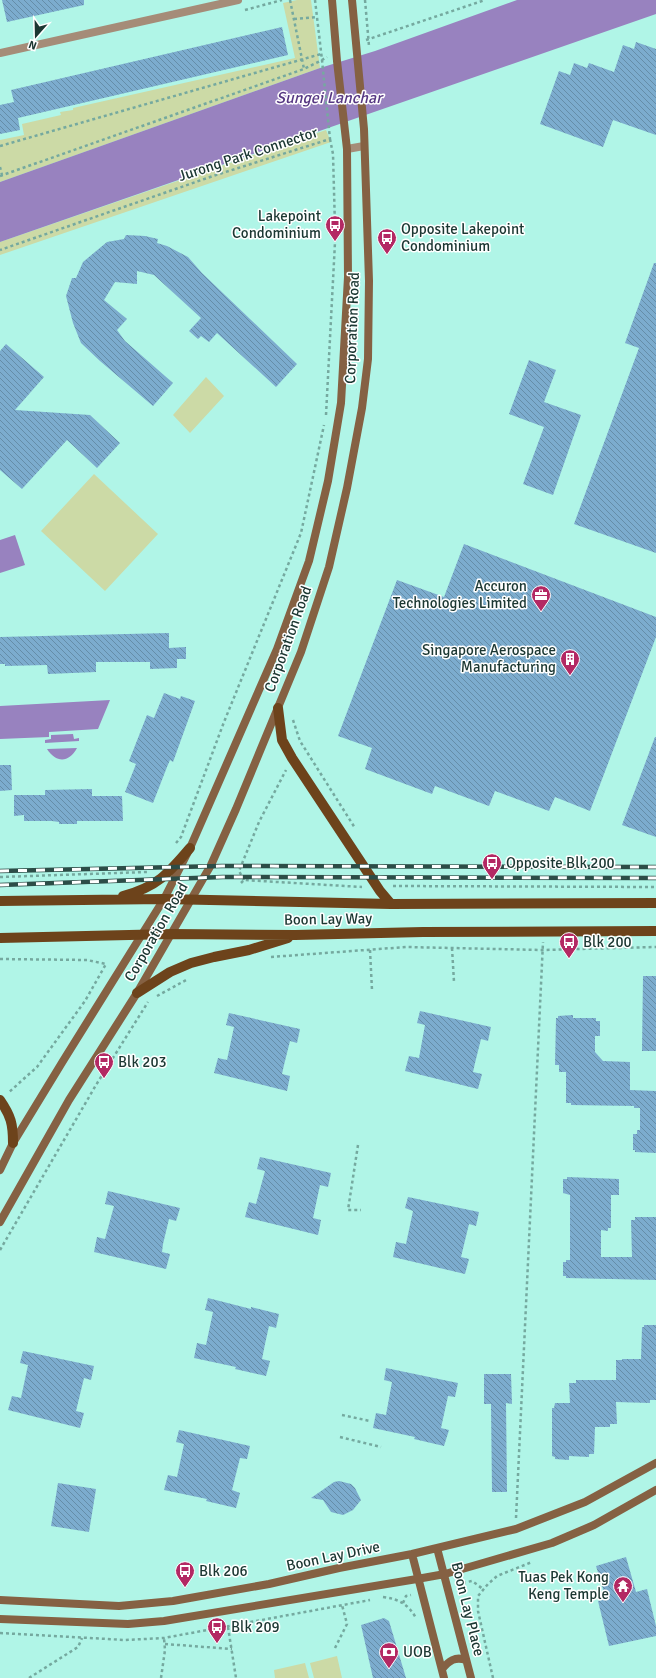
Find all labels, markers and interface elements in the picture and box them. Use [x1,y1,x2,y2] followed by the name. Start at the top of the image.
[16,16,56,56] north arrow
[27,38,39,52] text: N
[276,88,384,108] water label: Sungei Lanchar
[176,123,320,185] street label: Jurong Park Connector
[232,207,321,242] place label: Lakepoint Condominium
[324,214,346,242] bus stop icon: Lakepoint Condominium
[401,220,524,255] place label: Opposite Lakepoint Condominium
[376,227,398,255] bus stop icon: Opposite Lakepoint Condominium
[341,272,363,384] street label: Corporation Road
[393,577,527,612] place label: Accuron Technologies Limited
[260,583,316,695] street label: Corporation Road
[530,584,552,612] office icon: Accuron Technologies Limited
[422,641,556,676] place label: Singapore Aerospace Manufacturing
[559,648,581,676] building icon: Singapore Aerospace Manufacturing
[481,852,503,880] bus stop icon: Opposite Blk 200
[506,854,615,872] place label: Opposite Blk 200
[120,879,192,985] street label: Corporation Road
[284,909,372,929] street label: Boon Lay Way
[558,931,580,959] bus stop icon: Blk 200
[583,933,632,951] place label: Blk 200
[93,1051,115,1079] bus stop icon: Blk 203
[118,1053,167,1071] place label: Blk 203
[285,1537,381,1575] street label: Boon Lay Drive
[174,1560,196,1588] bus stop icon: Blk 206
[448,1560,488,1658] street label: Boon Lay Place
[199,1562,248,1580] place label: Blk 206
[518,1568,609,1603] place label: Tuas Pek Kong Keng Temple
[612,1575,634,1603] temple icon: Tuas Pek Kong Keng Temple
[206,1616,228,1644] bus stop icon: Blk 209
[231,1618,280,1636] place label: Blk 209
[378,1641,400,1669] bank icon: UOB
[403,1643,432,1661] place label: UOB

